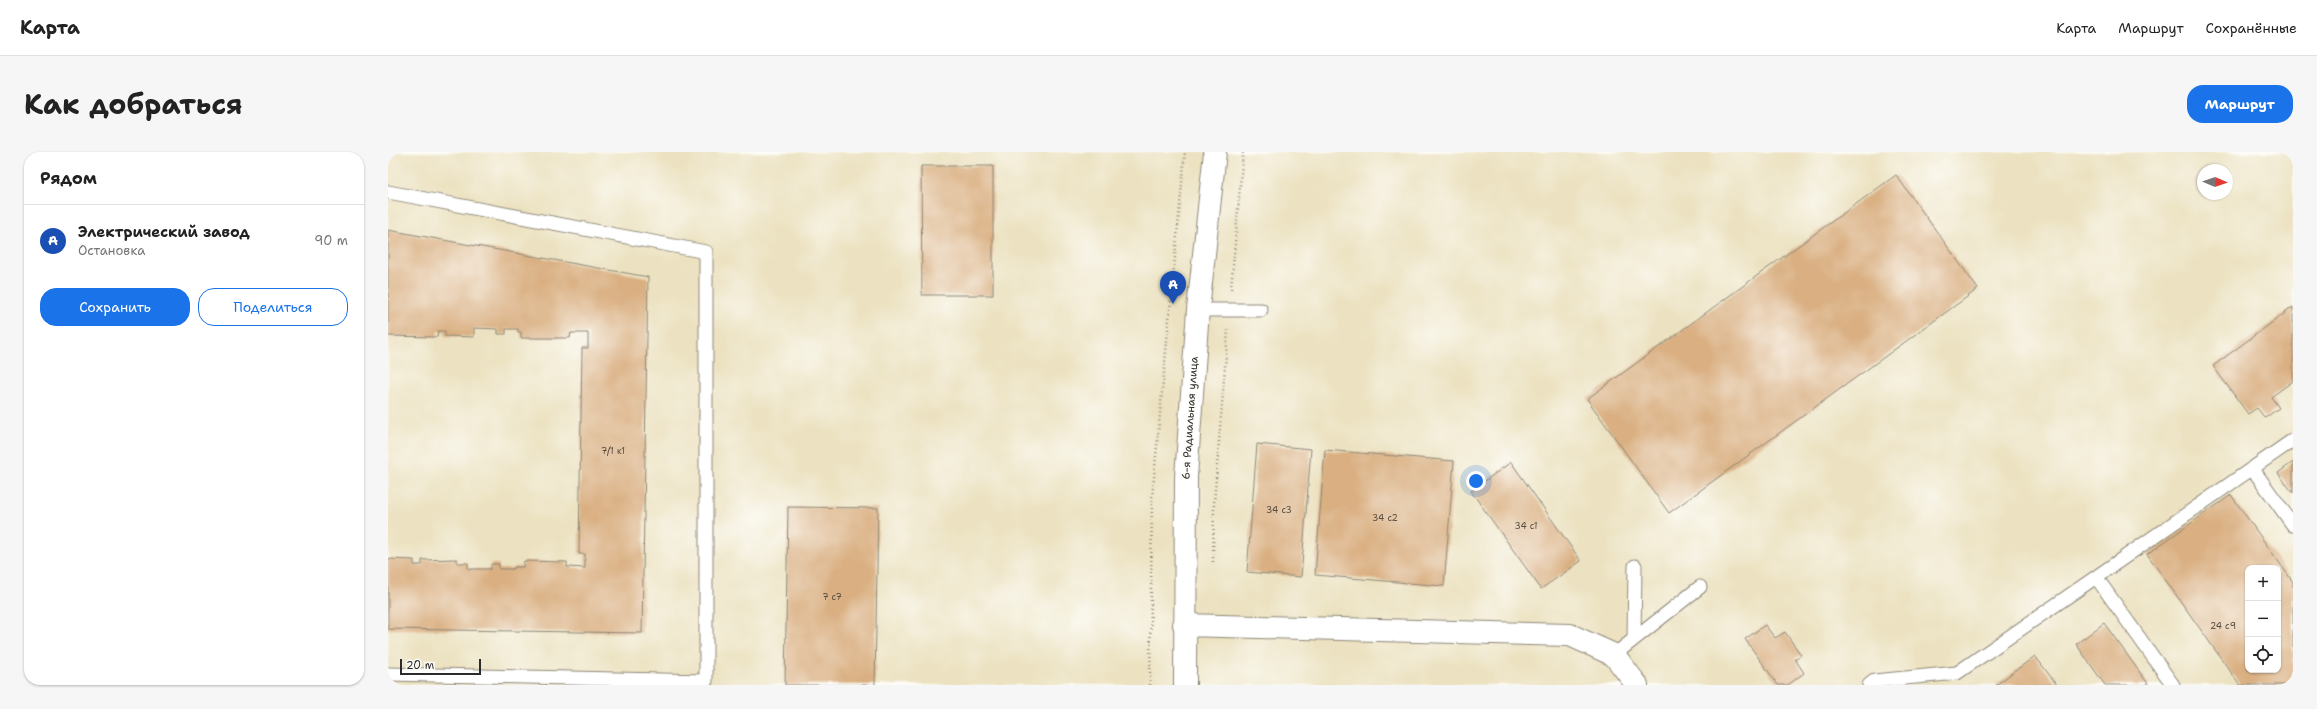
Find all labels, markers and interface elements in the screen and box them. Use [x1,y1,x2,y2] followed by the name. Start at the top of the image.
[20,15,80,40] text: Карта
[2056,19,2096,37] text: Карта
[2118,19,2184,37] text: Маршрут
[2206,19,2297,37] text: Сохранённые
[24,85,243,123] text: Как добраться
[2187,85,2293,123] button: Маршрут
[2197,164,2233,200] north arrow
[40,167,97,189] text: Рядом
[78,222,250,242] text: Электрический завод
[48,232,58,249] text: A
[314,232,348,249] text: 90 m
[78,242,145,259] text: Остановка
[1160,271,1186,304] pin: A
[40,288,190,326] button: Сохранить
[198,288,348,326] button: Поделиться
[1178,356,1202,480] street label: 6-я Радиальная улица
[601,445,625,457] house number: 7/1 к1
[1466,471,1486,491] your location
[1266,504,1292,516] house number: 34 с3
[1372,512,1398,524] house number: 34 с2
[1514,520,1538,532] house number: 34 с1
[2245,565,2281,673] map controls
[2245,565,2281,601] button: +
[822,591,842,603] house number: 7 с7
[2245,601,2281,637] button: −
[2210,620,2236,632] house number: 24 с9
[2245,637,2281,673] button: locate
[400,657,481,676] scale bar
[406,658,434,673] text: 20 m

